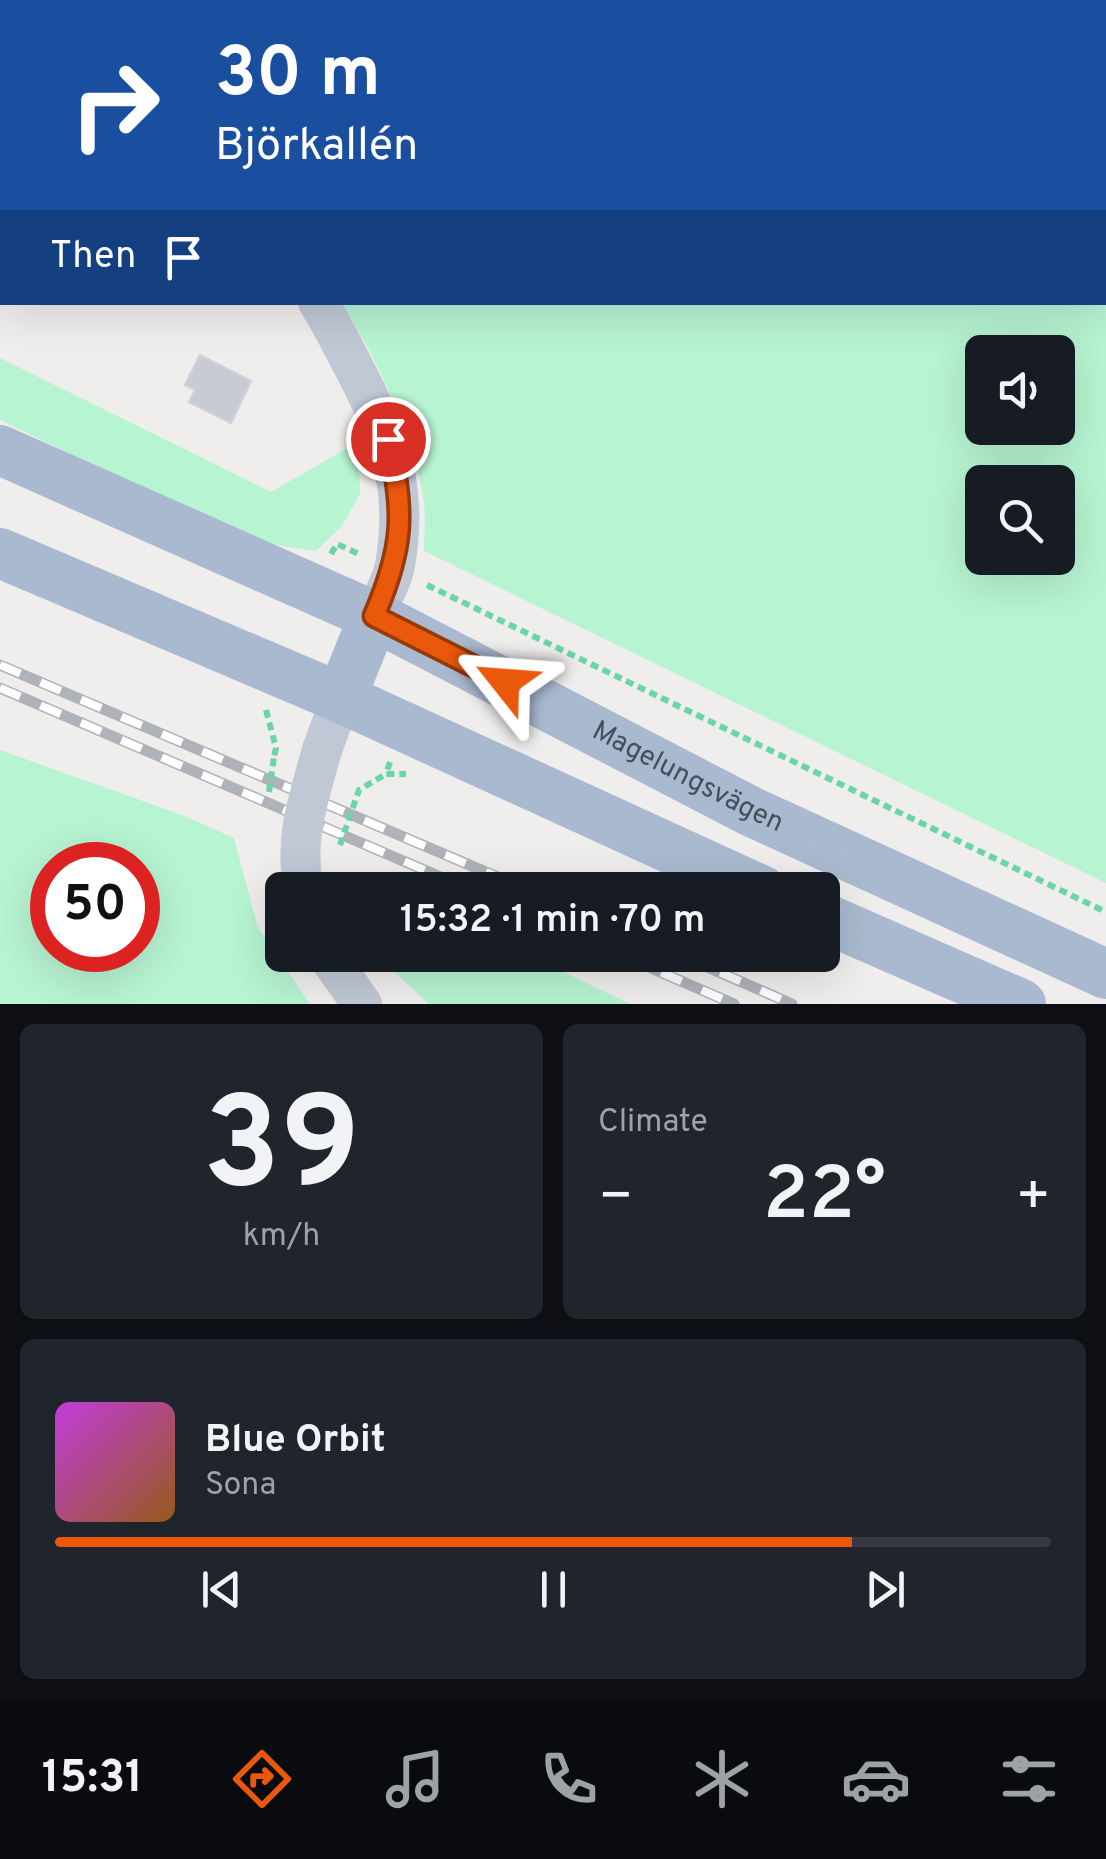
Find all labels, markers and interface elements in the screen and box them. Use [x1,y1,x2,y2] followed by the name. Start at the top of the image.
[215,32,381,121] text: 30 m
[50,40,180,170] icon: right
[215,119,418,176] text: Björkallén
[156,230,211,285] icon: arrive
[50,233,136,282] text: Then
[965,335,1075,575] map controls
[965,335,1075,445] button: sound
[346,397,431,482] pin
[361,412,416,467] icon: arrive
[965,465,1075,575] button: search
[453,630,557,734] position arrow
[585,714,789,842] street label: Magelungsvägen
[30,842,160,972] speed limit sign: 50
[400,897,705,946] text: 15:32 · 1 min · 70 m
[203,1069,360,1234] text: 39
[598,1103,708,1143] text: Climate
[763,1151,886,1246] text: 22°
[598,1164,633,1234] text: −
[1016,1164,1051,1234] text: +
[243,1217,320,1257] text: km/h
[205,1417,386,1466] text: Blue Orbit
[205,1466,276,1506] text: Sona
[194,1562,249,1617] icon: previous
[526,1562,581,1617] icon: pause
[858,1562,913,1617] icon: next
[227,1744,297,1814] icon: directions
[380,1744,450,1814] icon: music
[534,1744,604,1814] icon: phone
[687,1744,757,1814] icon: climate
[841,1744,911,1814] icon: car
[994,1744,1064,1814] icon: filters
[42,1751,143,1808] text: 15:31

